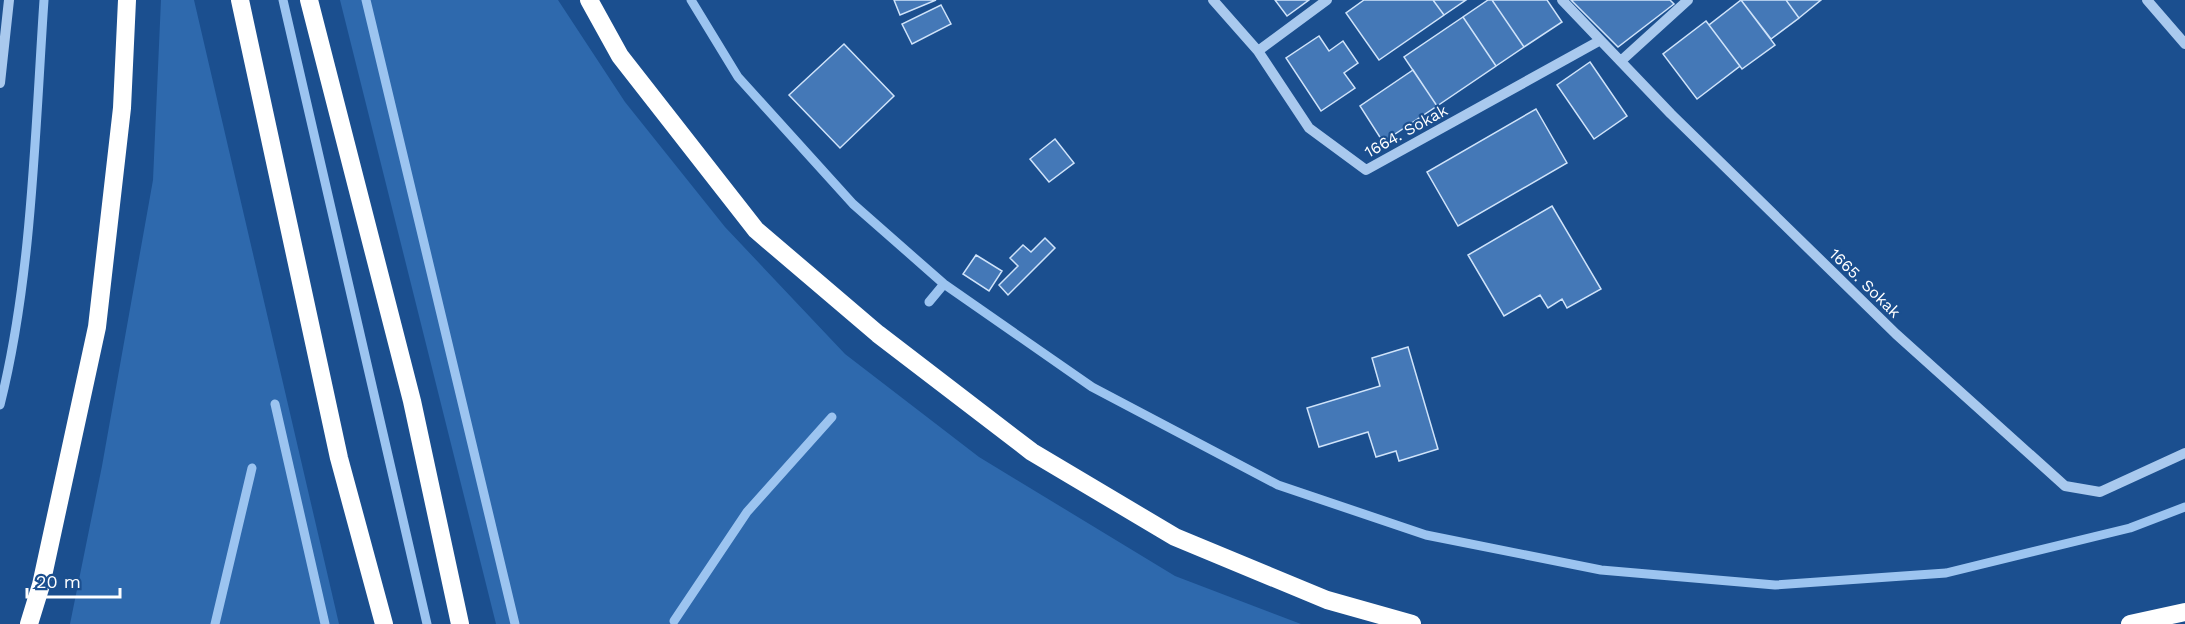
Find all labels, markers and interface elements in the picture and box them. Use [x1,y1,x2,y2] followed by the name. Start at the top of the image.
[1361,100,1451,162] street label: 1664. Sokak
[1825,244,1905,322] street label: 1665. Sokak
[27,561,120,599] scale bar
[36,571,81,592] text: 20 m

